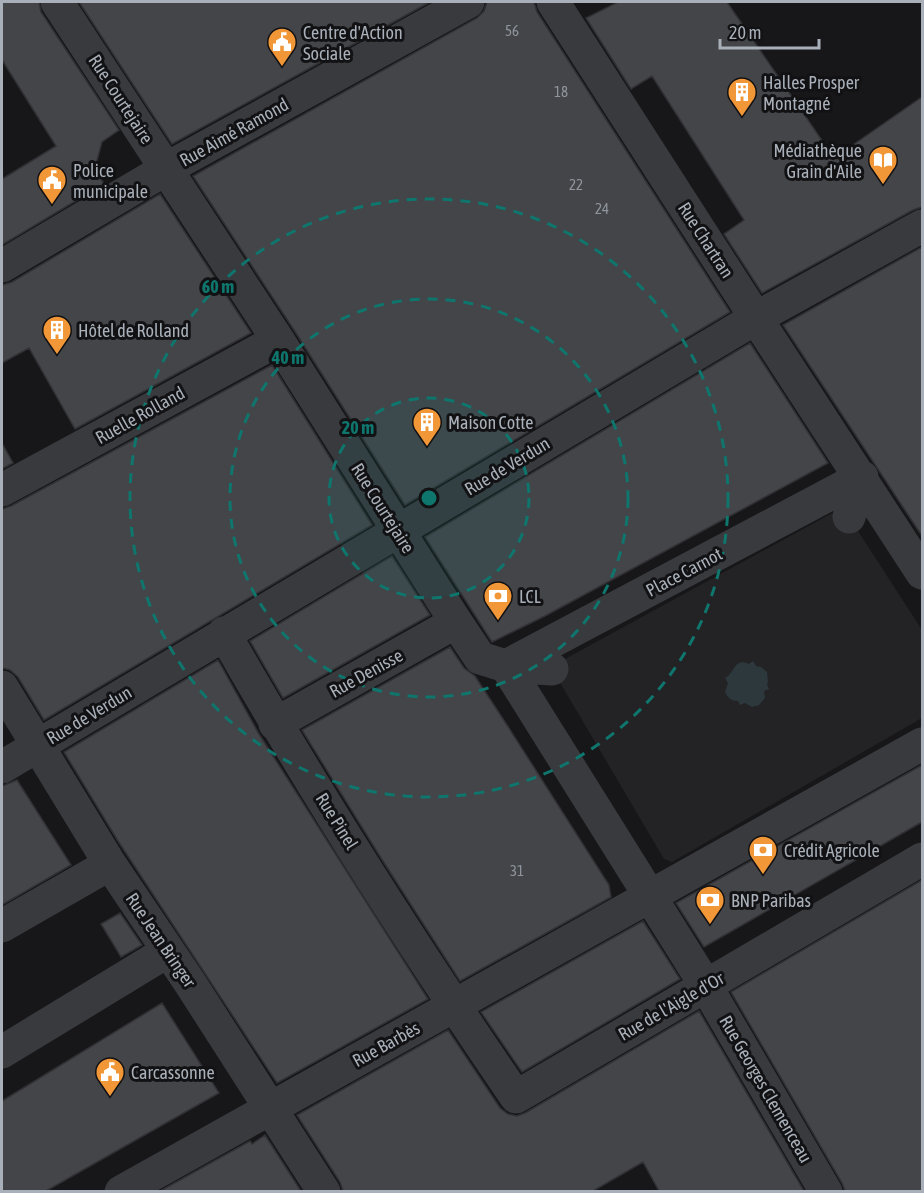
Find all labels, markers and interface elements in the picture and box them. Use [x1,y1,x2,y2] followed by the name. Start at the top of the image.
[720,12,819,50] scale bar
[303,22,403,64] place label: Centre d'Action Sociale
[505,22,519,39] house number: 56
[729,22,761,43] text: 20 m
[266,26,298,68] public building icon: Centre d'Action Sociale
[84,50,158,148] street label: Rue Courtejaire
[763,72,860,114] place label: Halles Prosper Montagné
[726,76,758,118] building icon: Halles Prosper Montagné
[554,83,568,100] house number: 18
[176,93,292,171] street label: Rue Aimé Ramond
[773,140,862,182] place label: Médiathèque Grain d'Aile
[867,144,899,186] library icon: Médiathèque Grain d'Aile
[73,160,148,202] place label: Police municipale
[36,164,68,206] public building icon: Police municipale
[569,176,583,193] house number: 22
[674,198,738,282] street label: Rue Chartran
[595,200,609,217] house number: 24
[202,276,234,297] text: 60 m
[41,314,73,356] building icon: Hôtel de Rolland
[78,320,189,341] place label: Hôtel de Rolland
[271,347,304,368] text: 40 m
[92,382,188,448] street label: Ruelle Rolland
[411,406,443,448] building icon: Maison Cotte
[448,412,534,433] place label: Maison Cotte
[342,417,374,438] text: 20 m
[461,432,553,500] street label: Rue de Verdun
[347,459,419,557] street label: Rue Courtejaire
[419,488,439,508] centre of rings
[642,543,726,601] street label: Place Carnot
[482,580,514,622] bank icon: LCL
[519,586,541,607] place label: LCL
[326,644,406,702] street label: Rue Denisse
[43,681,135,749] street label: Rue de Verdun
[312,789,363,853] street label: Rue Pinel
[747,834,779,876] bank icon: Crédit Agricole
[784,840,880,861] place label: Crédit Agricole
[510,862,524,879] house number: 31
[694,884,726,926] bank icon: BNP Paribas
[122,889,201,992] street label: Rue Jean Bringer
[731,890,811,911] place label: BNP Paribas
[614,967,728,1045] street label: Rue de l'Aigle d'Or
[715,1012,817,1166] street label: Rue Georges Clemenceau
[349,1017,423,1071] street label: Rue Barbès
[94,1056,126,1098] public building icon: Carcassonne
[131,1062,215,1083] place label: Carcassonne

